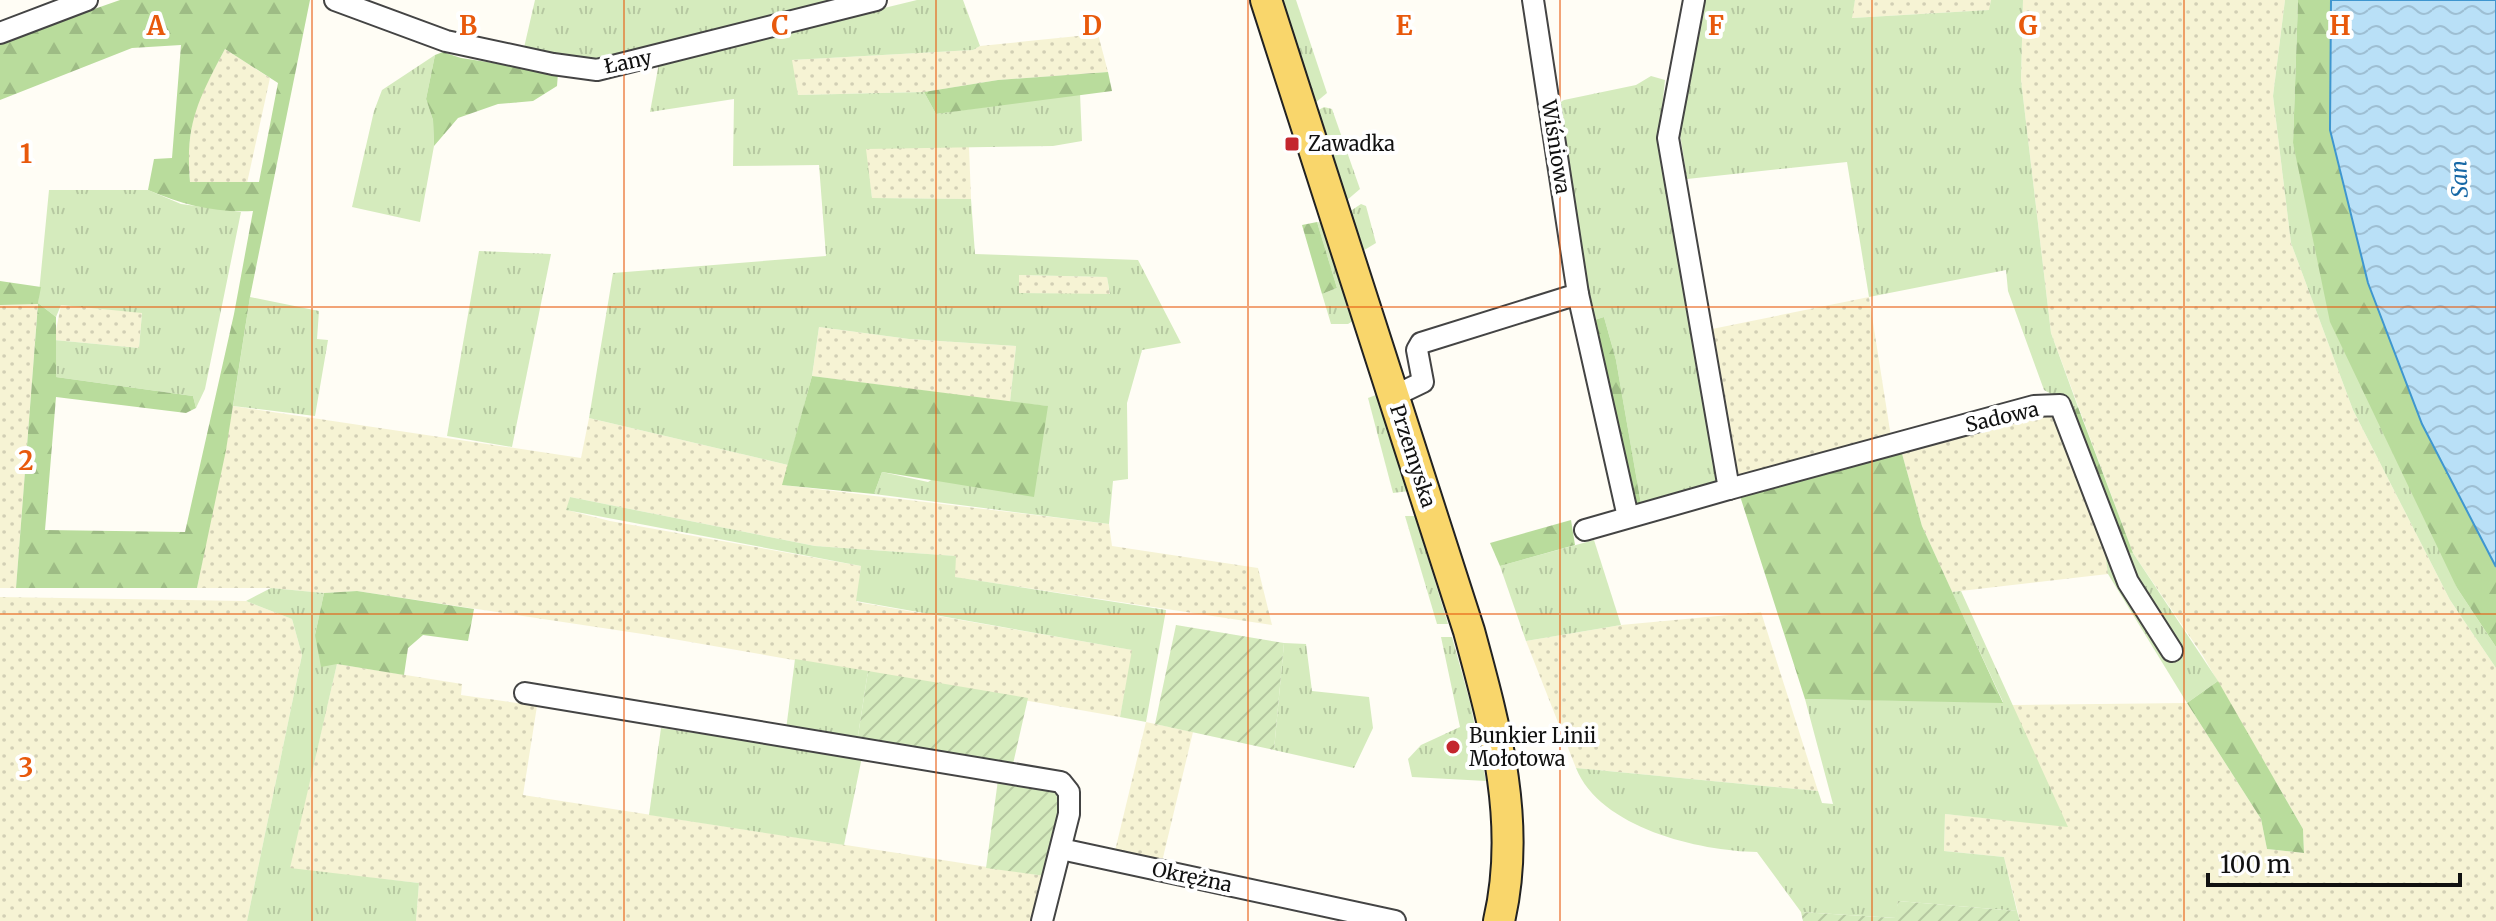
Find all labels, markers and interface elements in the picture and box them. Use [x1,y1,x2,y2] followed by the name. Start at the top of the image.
[146,9,166,42] text: A
[459,9,477,42] text: B
[771,9,789,42] text: C
[1082,9,1102,42] text: D
[1396,9,1413,42] text: E
[1708,9,1724,42] text: F
[2019,9,2038,42] text: G
[2329,9,2351,42] text: H
[602,44,654,79] street label: Łany
[1537,97,1576,196] street label: Wiśniowa
[1308,131,1395,156] place label: Zawadka
[1283,135,1301,153] marker: Zawadka
[20,137,32,170] text: 1
[2444,160,2474,198] water label: San
[1963,396,2041,437] street label: Sadowa
[1385,401,1442,511] street label: Przemyska
[18,444,34,477] text: 2
[1469,723,1596,771] place label: Bunkier Linii Mołotowa
[1444,738,1462,756] marker: Bunkier Linii Mołotowa
[19,751,33,784] text: 3
[2208,837,2460,887] scale bar
[2220,849,2291,880] text: 100 m
[1150,856,1235,897] street label: Okrężna

